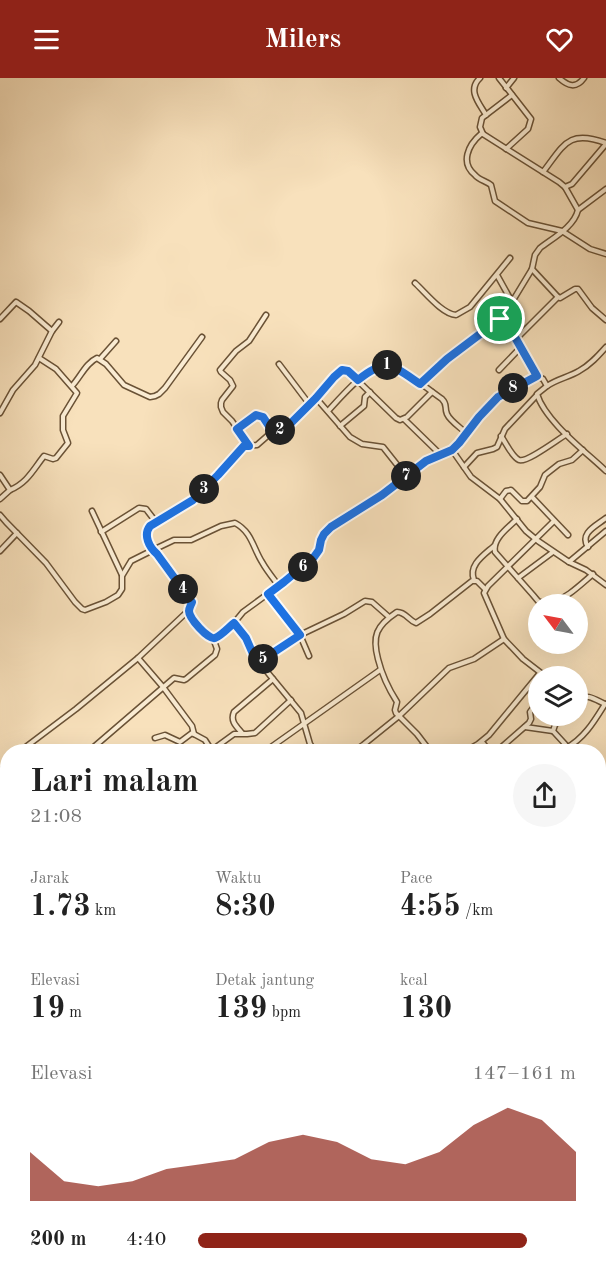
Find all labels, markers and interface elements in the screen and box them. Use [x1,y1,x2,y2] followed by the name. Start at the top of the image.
[30,23,63,56] icon: menu
[543,23,576,56] icon: heart
[265,26,341,53] text: Milers
[474,293,525,344] pin
[483,302,516,335] icon: arrive
[372,350,402,380] pin: 1
[382,357,392,373] text: 1
[498,373,528,403] pin: 8
[508,380,518,396] text: 8
[265,415,295,445] pin: 2
[275,422,285,438] text: 2
[391,461,421,491] pin: 7
[401,468,411,484] text: 7
[189,474,219,504] pin: 3
[199,481,209,497] text: 3
[288,552,318,582] pin: 6
[298,559,308,575] text: 6
[168,574,198,604] pin: 4
[178,581,188,597] text: 4
[528,594,588,654] north arrow
[528,594,588,726] map controls
[248,644,278,674] pin: 5
[258,651,268,667] text: 5
[528,666,588,726] button: layers
[513,764,576,827] button: share
[30,766,199,799] text: Lari malam
[30,807,82,827] text: 21:08
[30,871,69,887] text: Jarak
[215,871,261,887] text: Waktu
[400,871,432,887] text: Pace
[30,892,91,922] text: 1.73
[215,892,276,922] text: 8:30
[400,892,461,922] text: 4:55
[91,903,116,919] text: km
[461,903,493,919] text: /km
[30,973,80,989] text: Elevasi
[215,973,314,989] text: Detak jantung
[400,973,428,989] text: kcal
[30,994,65,1024] text: 19
[215,994,267,1024] text: 139
[400,994,452,1024] text: 130
[65,1005,82,1021] text: m
[267,1005,301,1021] text: bpm
[30,1064,92,1084] text: Elevasi
[473,1064,576,1084] text: 147–161 m
[30,1230,86,1250] text: 200 m
[126,1230,166,1250] text: 4:40

